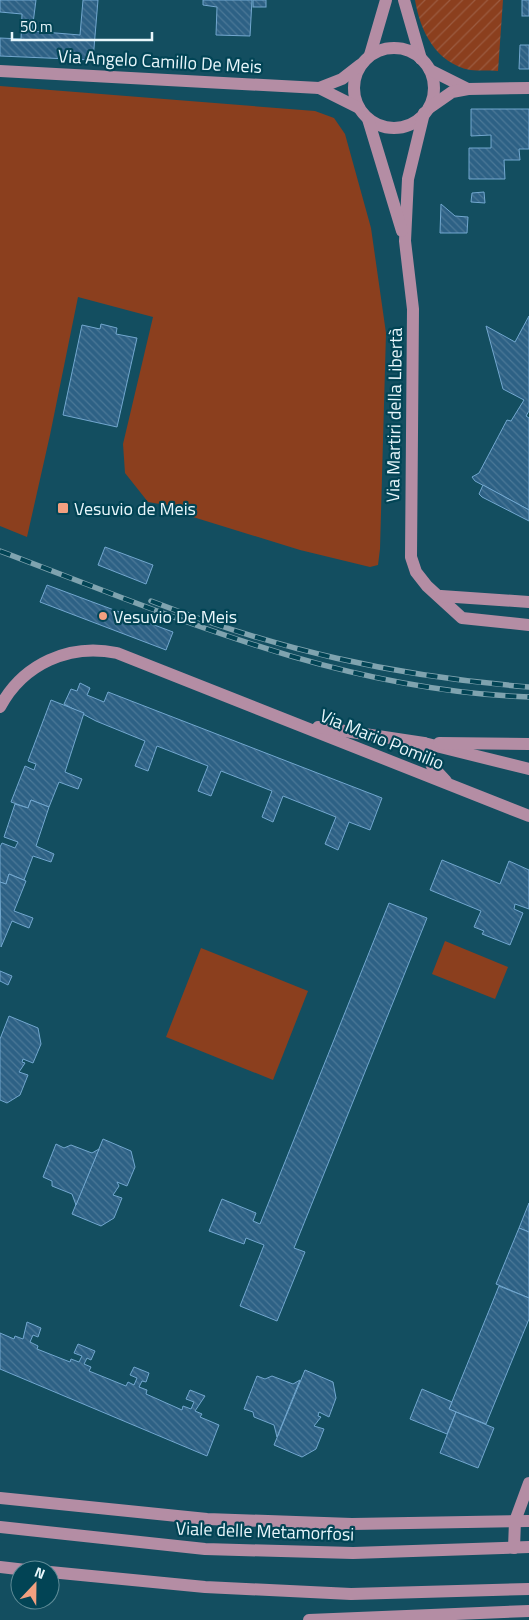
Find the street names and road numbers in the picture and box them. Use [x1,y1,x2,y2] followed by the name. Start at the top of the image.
[57,42,263,80] street label: Via Angelo Camillo De Meis
[379,327,409,503] street label: Via Martiri della Libertà
[316,702,448,776] street label: Via Mario Pomilio
[175,1514,355,1548] street label: Viale delle Metamorfosi

